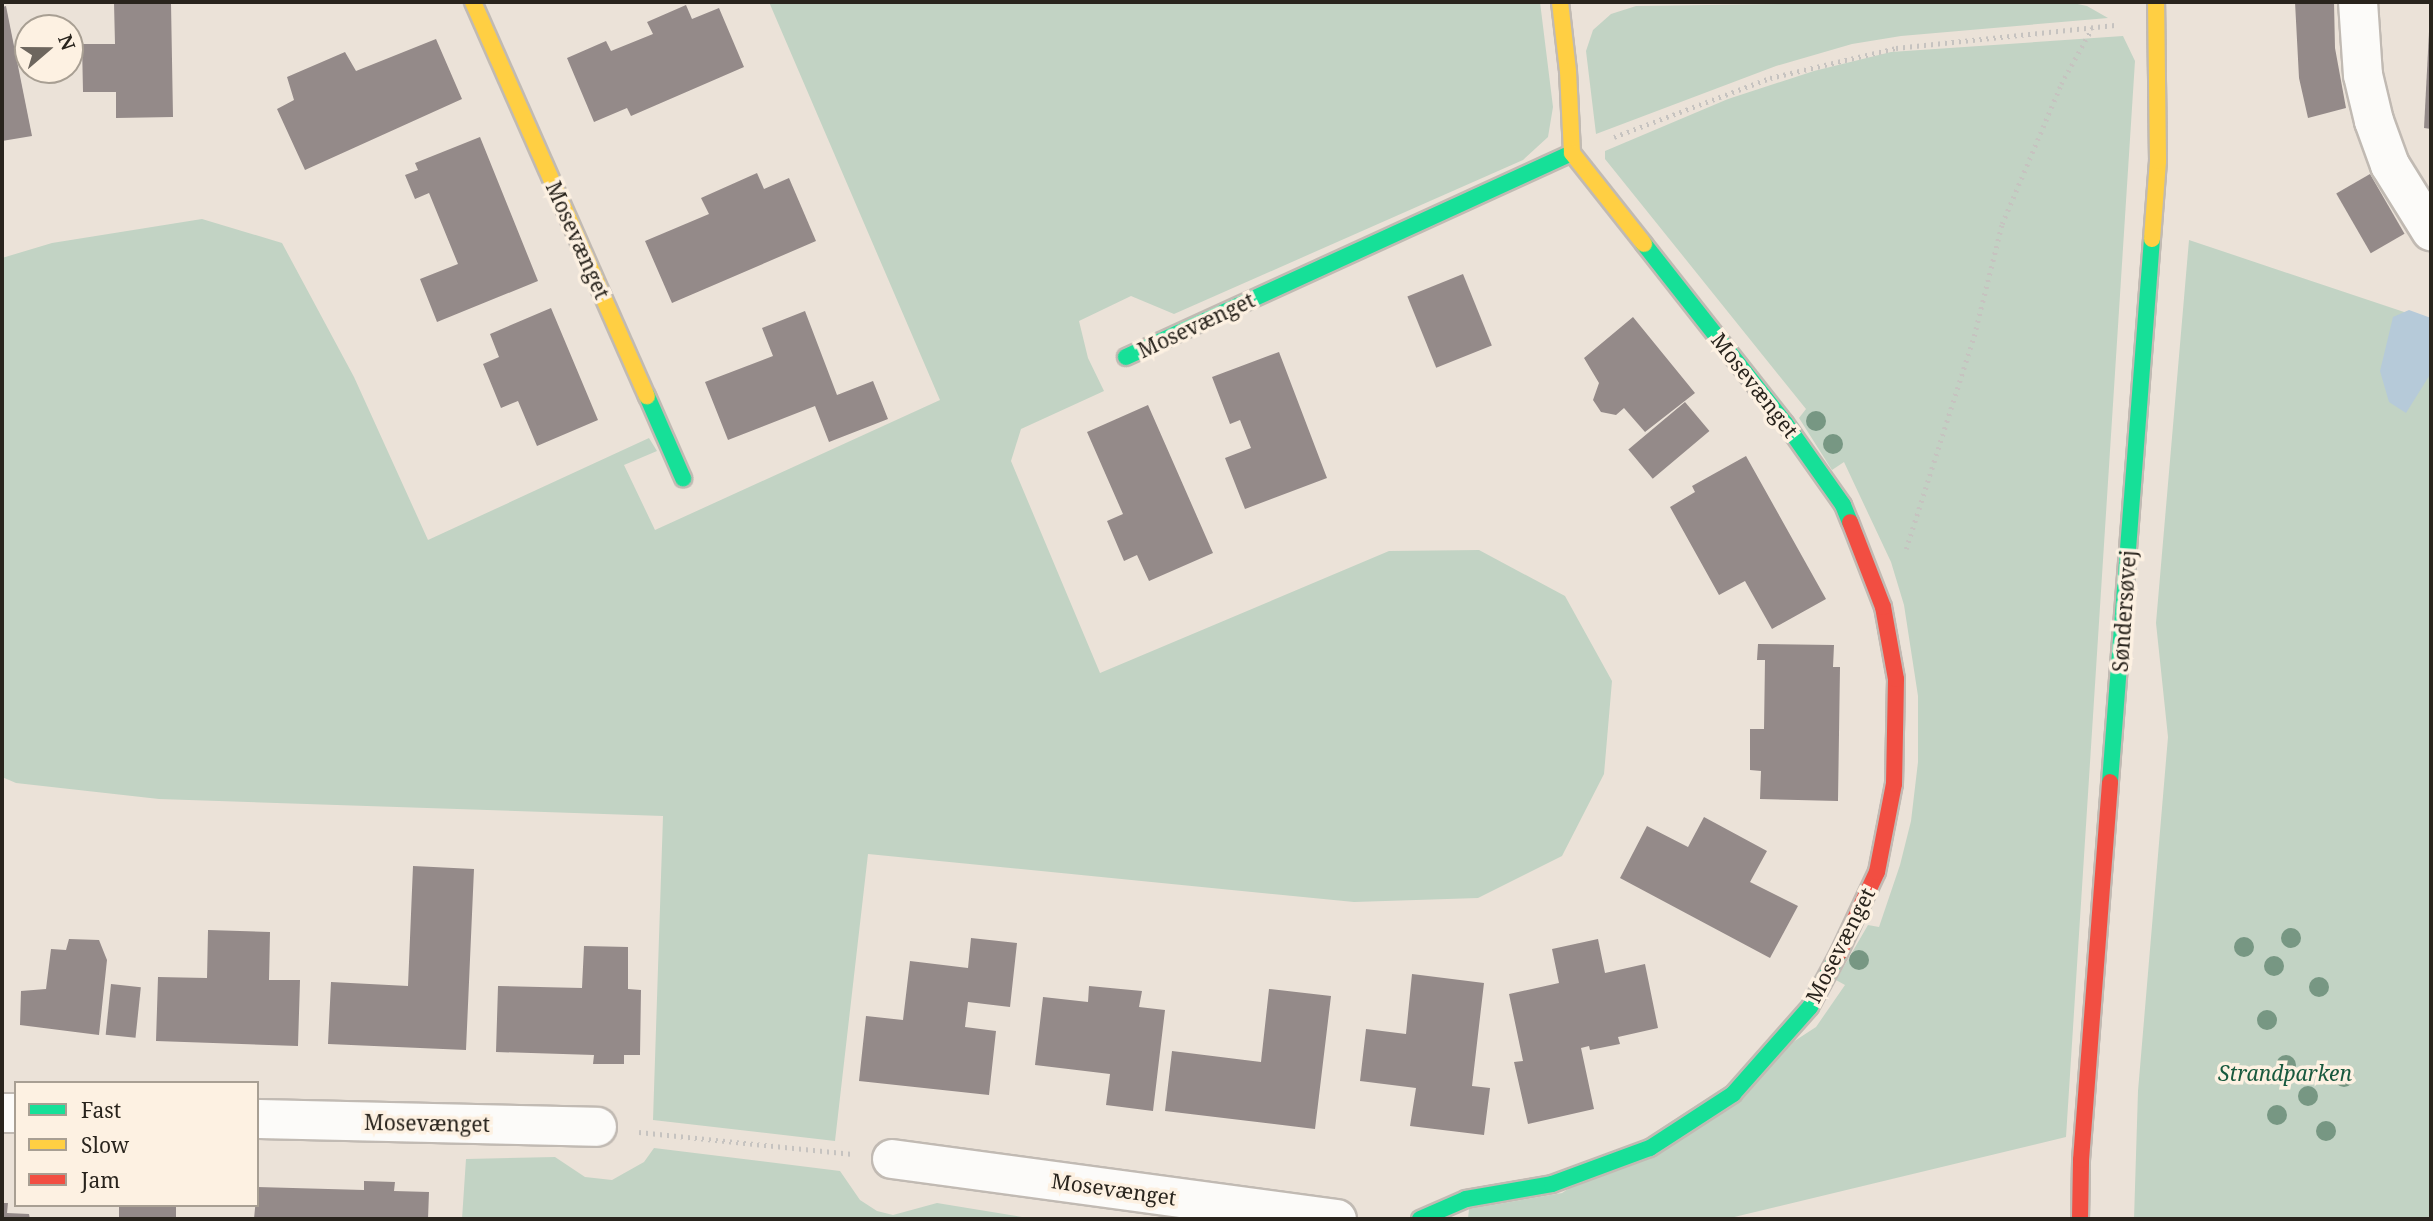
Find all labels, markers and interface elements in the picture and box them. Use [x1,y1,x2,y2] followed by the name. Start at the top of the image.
[14,14,84,84] north arrow
[52,31,82,54] text: N
[541,177,615,303] street label: Mosevænget
[1134,287,1258,363] street label: Mosevænget
[1706,328,1804,442] street label: Mosevænget
[2107,549,2141,673] street label: Søndersøvej
[1800,883,1880,1007] street label: Mosevænget
[2218,1060,2352,1086] park label: Strandparken
[14,1081,259,1207] legend
[81,1096,121,1124] text: Fast
[364,1109,490,1137] street label: Mosevænget
[81,1131,129,1159] text: Slow
[81,1166,120,1194] text: Jam
[1050,1168,1178,1210] street label: Mosevænget

